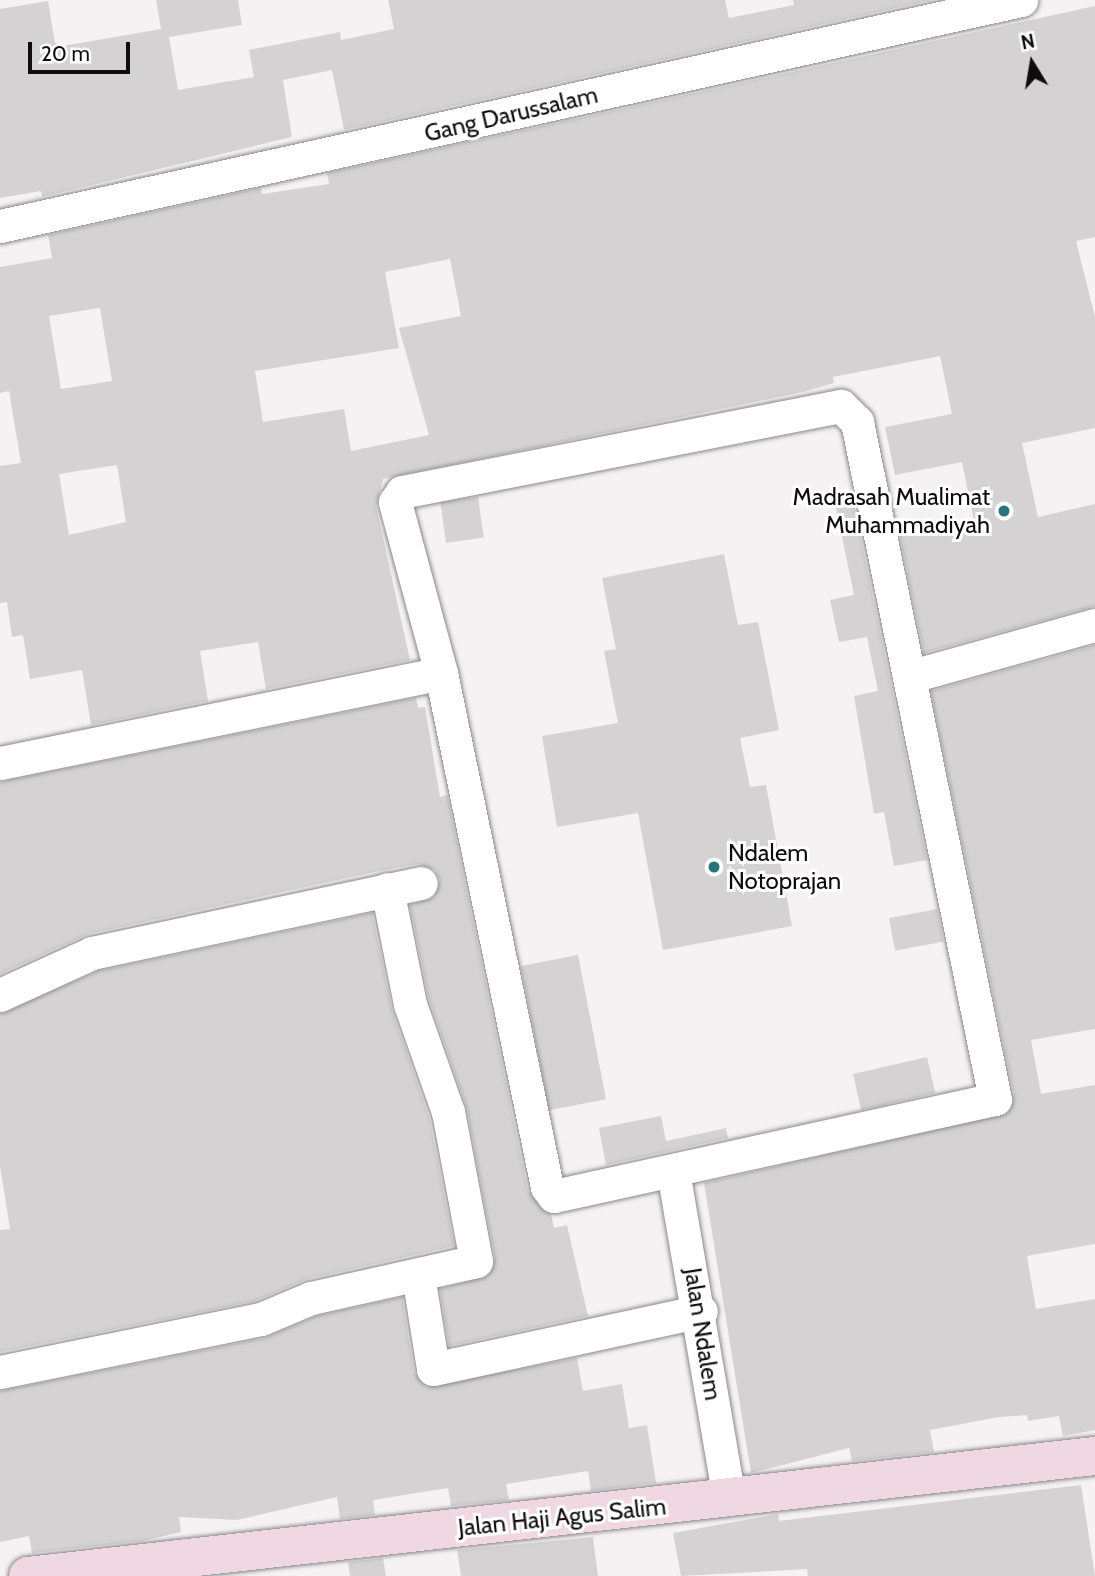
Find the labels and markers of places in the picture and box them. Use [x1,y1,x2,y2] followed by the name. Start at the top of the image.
[793,483,990,539] place label: Madrasah Mualimat Muhammadiyah
[996,503,1012,519] marker: Madrasah Mualimat Muhammadiyah
[728,839,841,895] place label: Ndalem Notoprajan
[706,859,722,875] marker: Ndalem Notoprajan

